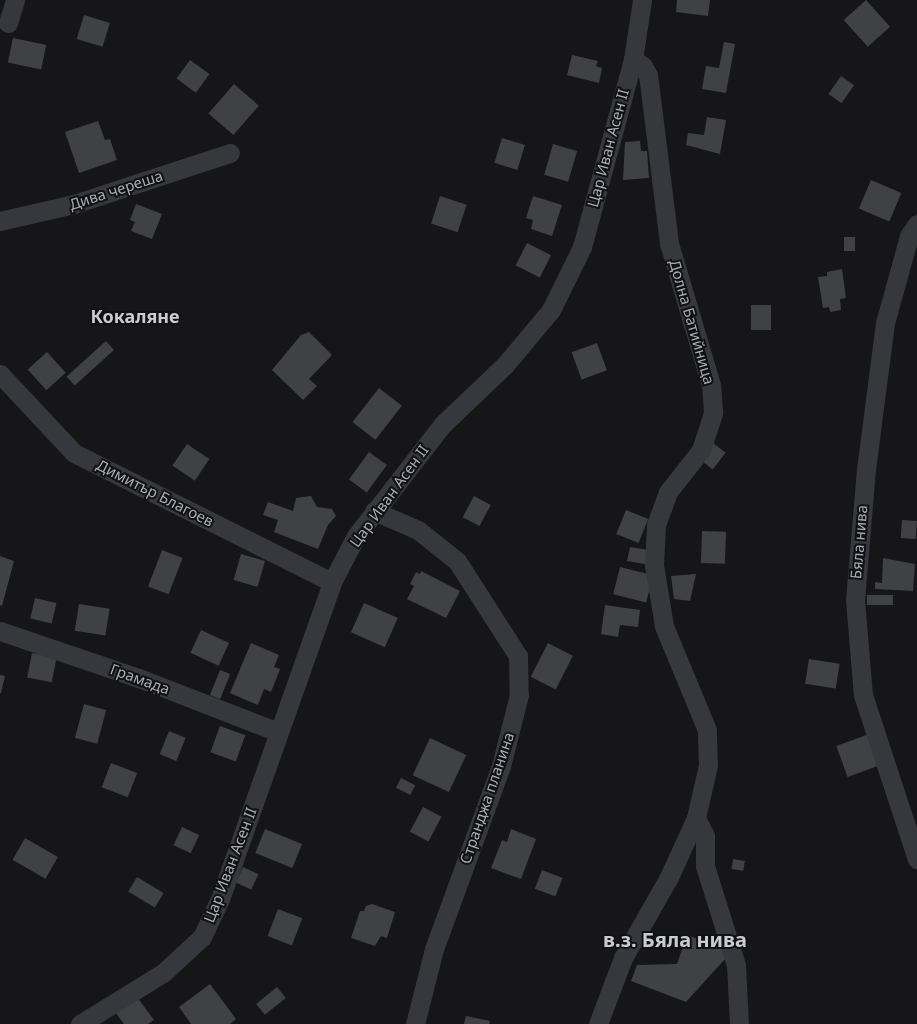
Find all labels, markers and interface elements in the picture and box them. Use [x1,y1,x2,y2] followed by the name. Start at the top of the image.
[584,87,632,209] street label: Цар Иван Асен II
[67,166,165,214] street label: Дива череша
[666,257,718,387] street label: Долна Батийница
[90,305,180,327] district label: Кокаляне
[346,441,432,551] street label: Цар Иван Асен II
[94,456,216,530] street label: Димитър Благоев
[847,504,871,580] street label: Бяла нива
[108,660,172,698] street label: Грамада
[456,730,518,866] street label: Странджа планина
[200,805,260,925] street label: Цар Иван Асен II
[603,927,747,951] district label: в.з. Бяла нива

